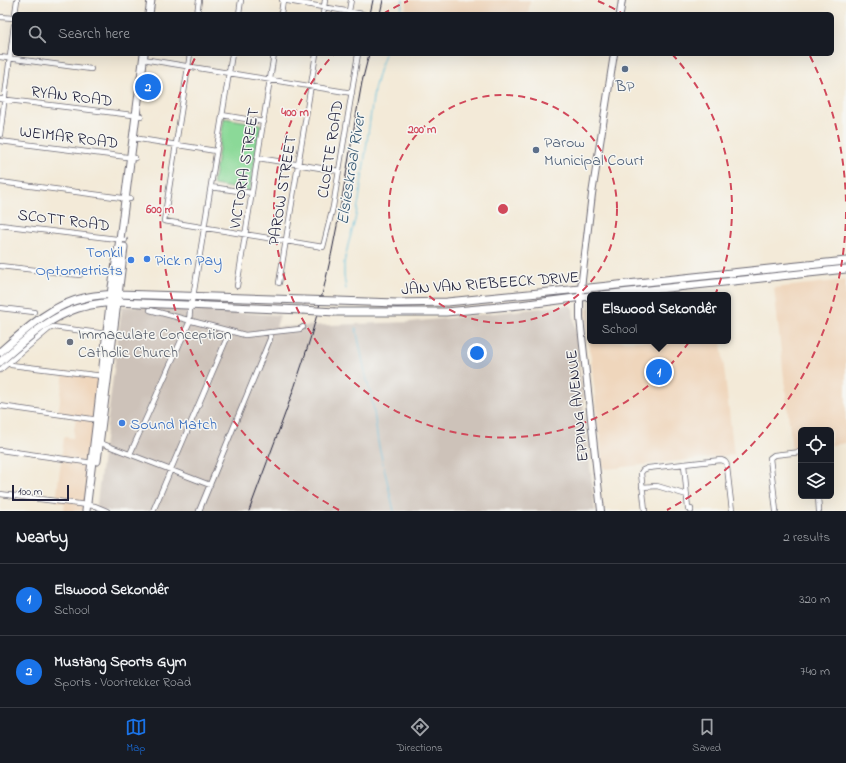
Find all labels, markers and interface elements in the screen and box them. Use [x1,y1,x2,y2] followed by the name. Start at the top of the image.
[12,12,834,56] search box
[26,23,48,45] icon: search
[58,23,130,45] text: Search here
[620,64,630,74] marker: BP
[135,72,161,102] pin: 2
[614,75,635,99] place label: BP
[30,80,114,114] street label: RYAN ROAD
[311,99,351,200] street label: CLOETE ROAD
[280,104,309,122] text: 400 m
[223,106,266,231] street label: VICTORIA STREET
[330,109,373,226] water label: Elsieskraal River
[18,120,120,156] street label: WEIMAR ROAD
[407,121,437,139] text: 200 m
[544,131,645,173] place label: Parow Municipal Court
[262,134,304,247] street label: PAROW STREET
[531,145,541,155] marker: Parow Municipal Court
[145,201,175,219] text: 600 m
[496,202,510,216] centre of rings
[16,203,111,239] street label: SCOTT ROAD
[36,241,123,283] place label: Tonkil Optometrists
[155,249,222,273] place label: Pick n Pay
[142,254,152,264] marker: Pick n Pay
[126,255,136,265] marker: Tonkil Optometrists
[400,266,580,302] street label: JAN VAN RIEBEECK DRIVE
[587,292,731,344] popup
[602,298,716,320] text: Elswood Sekondêr
[602,320,637,339] text: School
[78,323,232,365] place label: Immaculate Conception Catholic Church
[65,337,75,347] marker: Immaculate Conception Catholic Church
[467,343,487,363] your location
[560,349,596,463] street label: EPPING AVENUE
[646,357,672,387] pin: 1
[130,413,217,437] place label: Sound Match
[117,418,127,428] marker: Sound Match
[798,427,834,499] map controls
[798,427,834,463] button: locate
[798,463,834,499] button: layers
[12,483,69,502] scale bar
[18,484,42,500] text: 100 m
[16,525,68,550] text: Nearby
[783,528,830,547] text: 2 results
[54,579,169,601] text: Elswood Sekondêr
[27,590,31,609] text: 1
[799,590,830,609] text: 320 m
[54,601,90,620] text: School
[54,651,186,673] text: Mustang Sports Gym
[26,662,32,681] text: 2
[800,662,830,681] text: 740 m
[54,673,191,692] text: Sports · Voortrekker Road
[125,716,147,756] tab: Map
[397,716,442,756] tab: Directions
[692,716,721,756] tab: Saved

